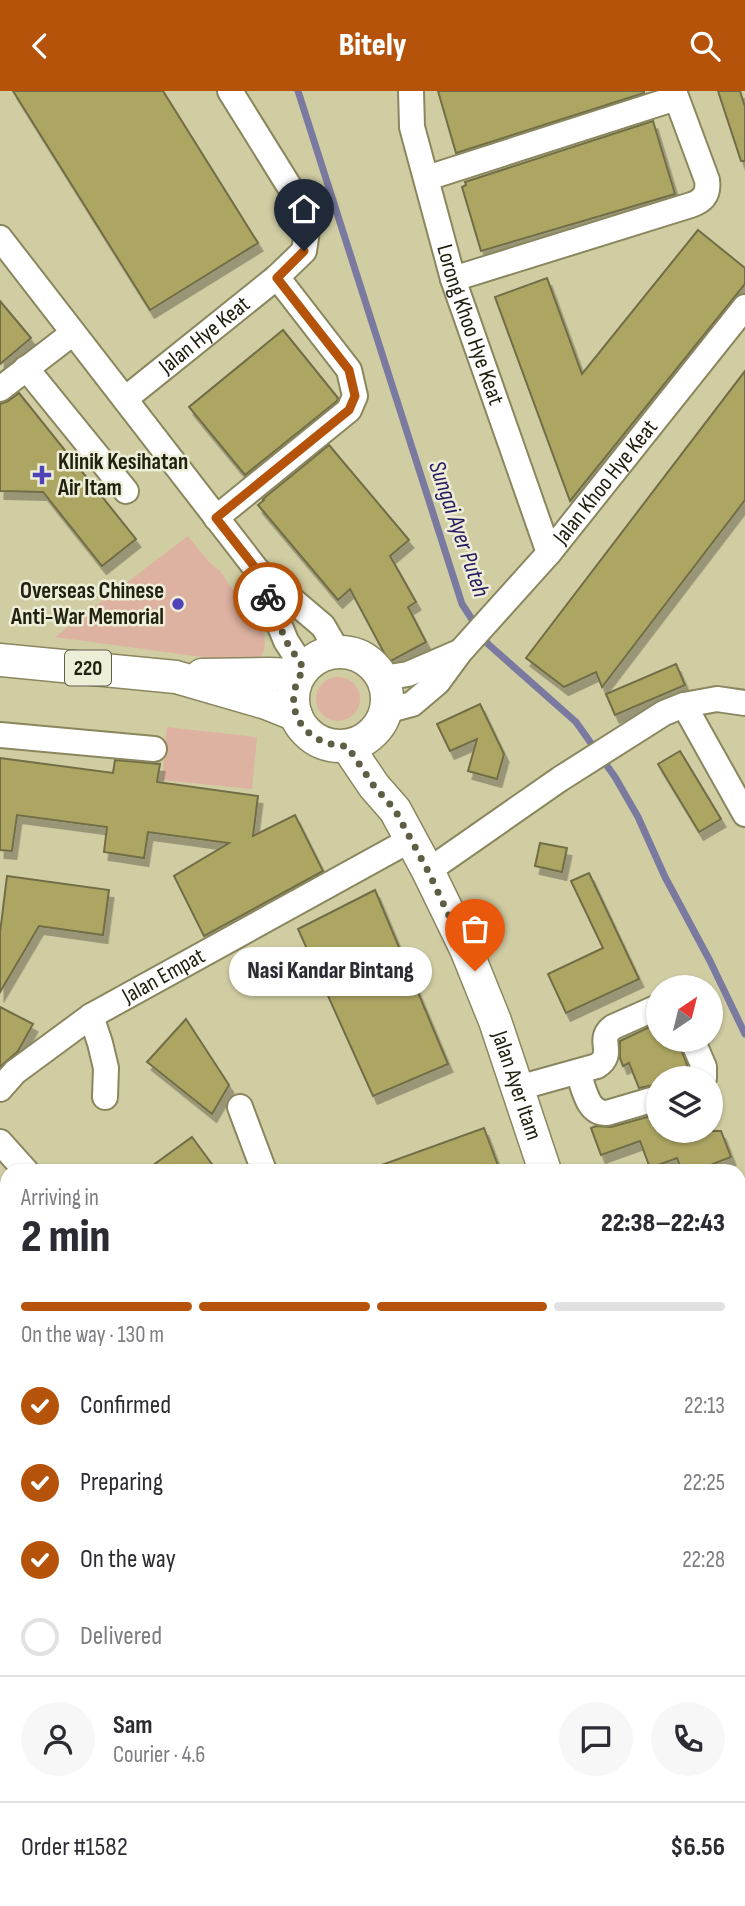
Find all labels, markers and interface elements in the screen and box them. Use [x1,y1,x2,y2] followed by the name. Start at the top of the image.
[339,26,406,65] text: Bitely
[21,27,59,65] icon: back
[686,27,724,65] icon: search
[274,179,334,251] pin
[285,190,323,228] icon: home
[430,241,510,409] street label: Lorong Khoo Hye Keat
[153,290,256,381] street label: Jalan Hye Keat
[547,414,664,551] street label: Jalan Khoo Hye Keat
[57,448,188,502] place label: Klinik Kesihatan Air Itam
[422,457,496,601] water label: Sungai Ayer Puteh
[32,465,52,485] marker: Klinik Kesihatan Air Itam
[233,562,303,632] courier
[10,577,164,631] place label: Overseas Chinese Anti-War Memorial
[249,578,287,616] icon: bike
[170,596,186,612] marker: Overseas Chinese Anti-War Memorial
[65,651,111,685] road number: 220
[445,899,505,971] pin
[456,910,494,948] icon: bag
[117,942,210,1010] street label: Jalan Empat
[230,947,433,995] callout: Nasi Kandar Bintang
[247,957,414,985] text: Nasi Kandar Bintang
[646,975,723,1052] north arrow
[646,975,723,1143] map controls
[485,1027,548,1144] street label: Jalan Ayer Itam
[646,1066,723,1143] button: layers
[21,1184,99,1212] text: Arriving in
[601,1208,725,1239] text: 22:38–22:43
[21,1210,110,1265] text: 2 min
[21,1321,164,1349] text: On the way · 130 m
[21,1387,59,1425] icon: check
[80,1390,171,1421] text: Confirmed
[684,1392,725,1420] text: 22:13
[21,1464,59,1502] icon: check
[80,1467,163,1498] text: Preparing
[683,1469,725,1497] text: 22:25
[21,1541,59,1579] icon: check
[80,1544,176,1575] text: On the way
[682,1546,725,1574] text: 22:28
[80,1621,162,1652] text: Delivered
[21,1702,95,1776] button: person
[559,1702,633,1776] button: chat
[651,1702,725,1776] button: phone
[113,1710,153,1741] text: Sam
[113,1741,205,1769] text: Courier · 4.6
[21,1832,128,1863] text: Order #1582
[670,1832,725,1863] text: $6.56

